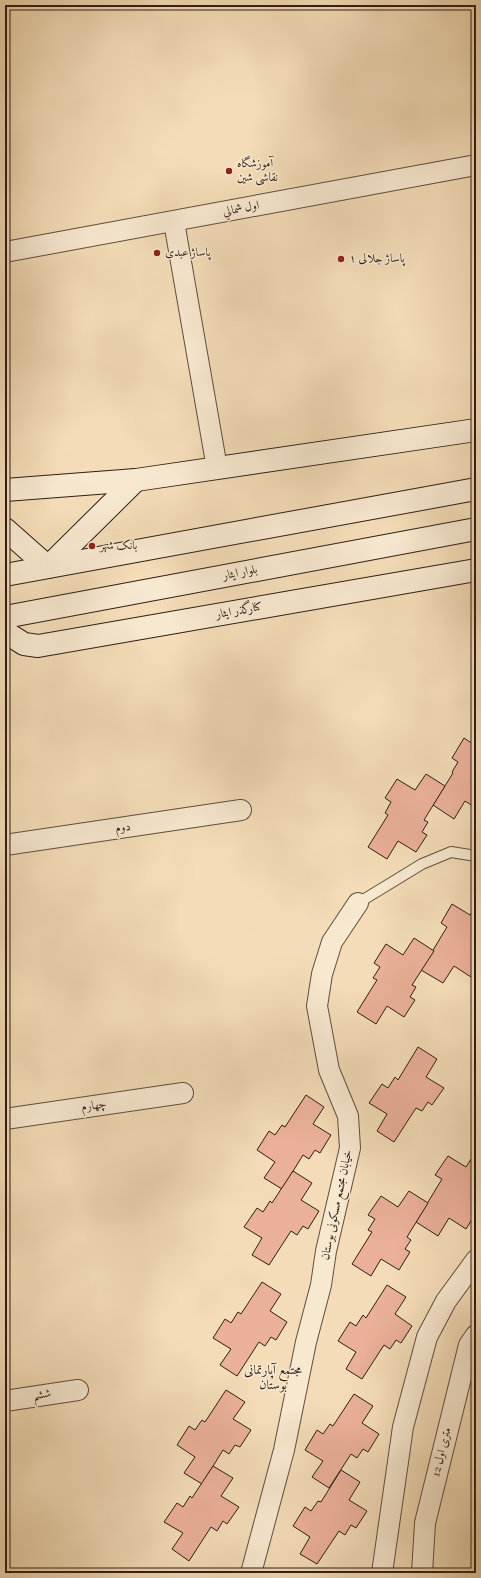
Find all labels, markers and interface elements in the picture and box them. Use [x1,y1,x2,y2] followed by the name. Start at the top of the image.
[237,155,278,187] place label: آموزشگاه نقاشی شین
[224,166,234,176] marker: آموزشگاه نقاشی شین
[221,197,261,221] street label: اول شمالي
[165,244,211,262] place label: پاساژ عبدی
[152,248,162,258] marker: پاساژ عبدی
[349,250,405,268] place label: پاساژ جلالی ۱
[336,254,346,264] marker: پاساژ جلالی ۱
[98,537,137,555] place label: بانک شهر
[87,541,97,551] marker: بانک شهر
[220,561,259,585] street label: بلوار ایثار
[213,597,264,624] street label: کنارگذر ایثار
[114,818,132,839] street label: دوم
[80,1095,108,1118] street label: چهارم
[317,1148,358,1262] street label: خیابان مجتمع مسکونی بوستان
[244,1362,302,1395] district label: مجتمع آپارتمانی بوستان
[32,1385,53,1407] street label: ششم
[427,1426,457,1478] street label: 12 متری اول

